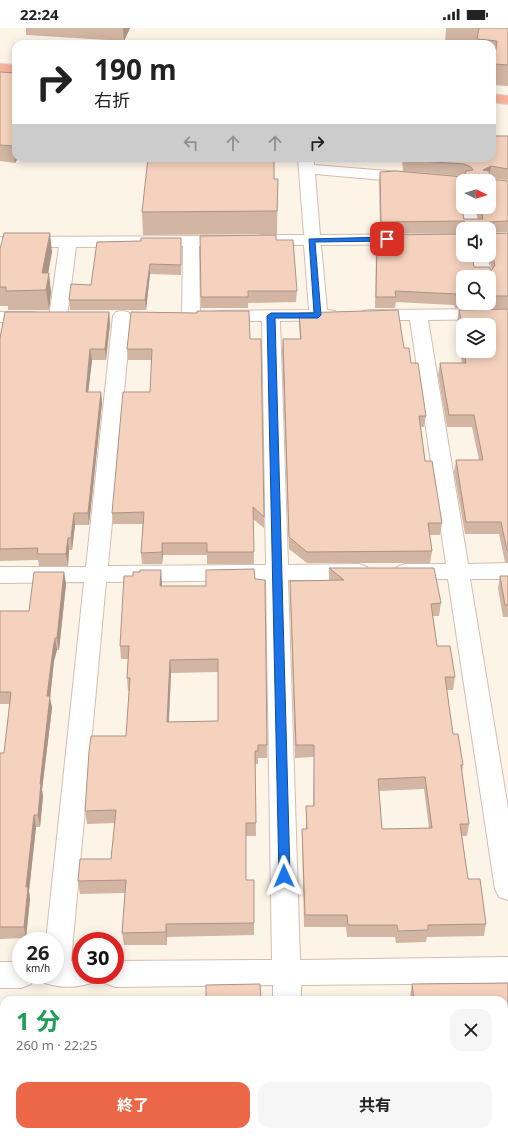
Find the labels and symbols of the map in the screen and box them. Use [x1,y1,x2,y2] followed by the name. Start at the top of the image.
[456,174,496,214] north arrow
[370,222,404,256] pin
[263,855,305,897] position arrow
[72,932,124,984] speed limit sign: 30

